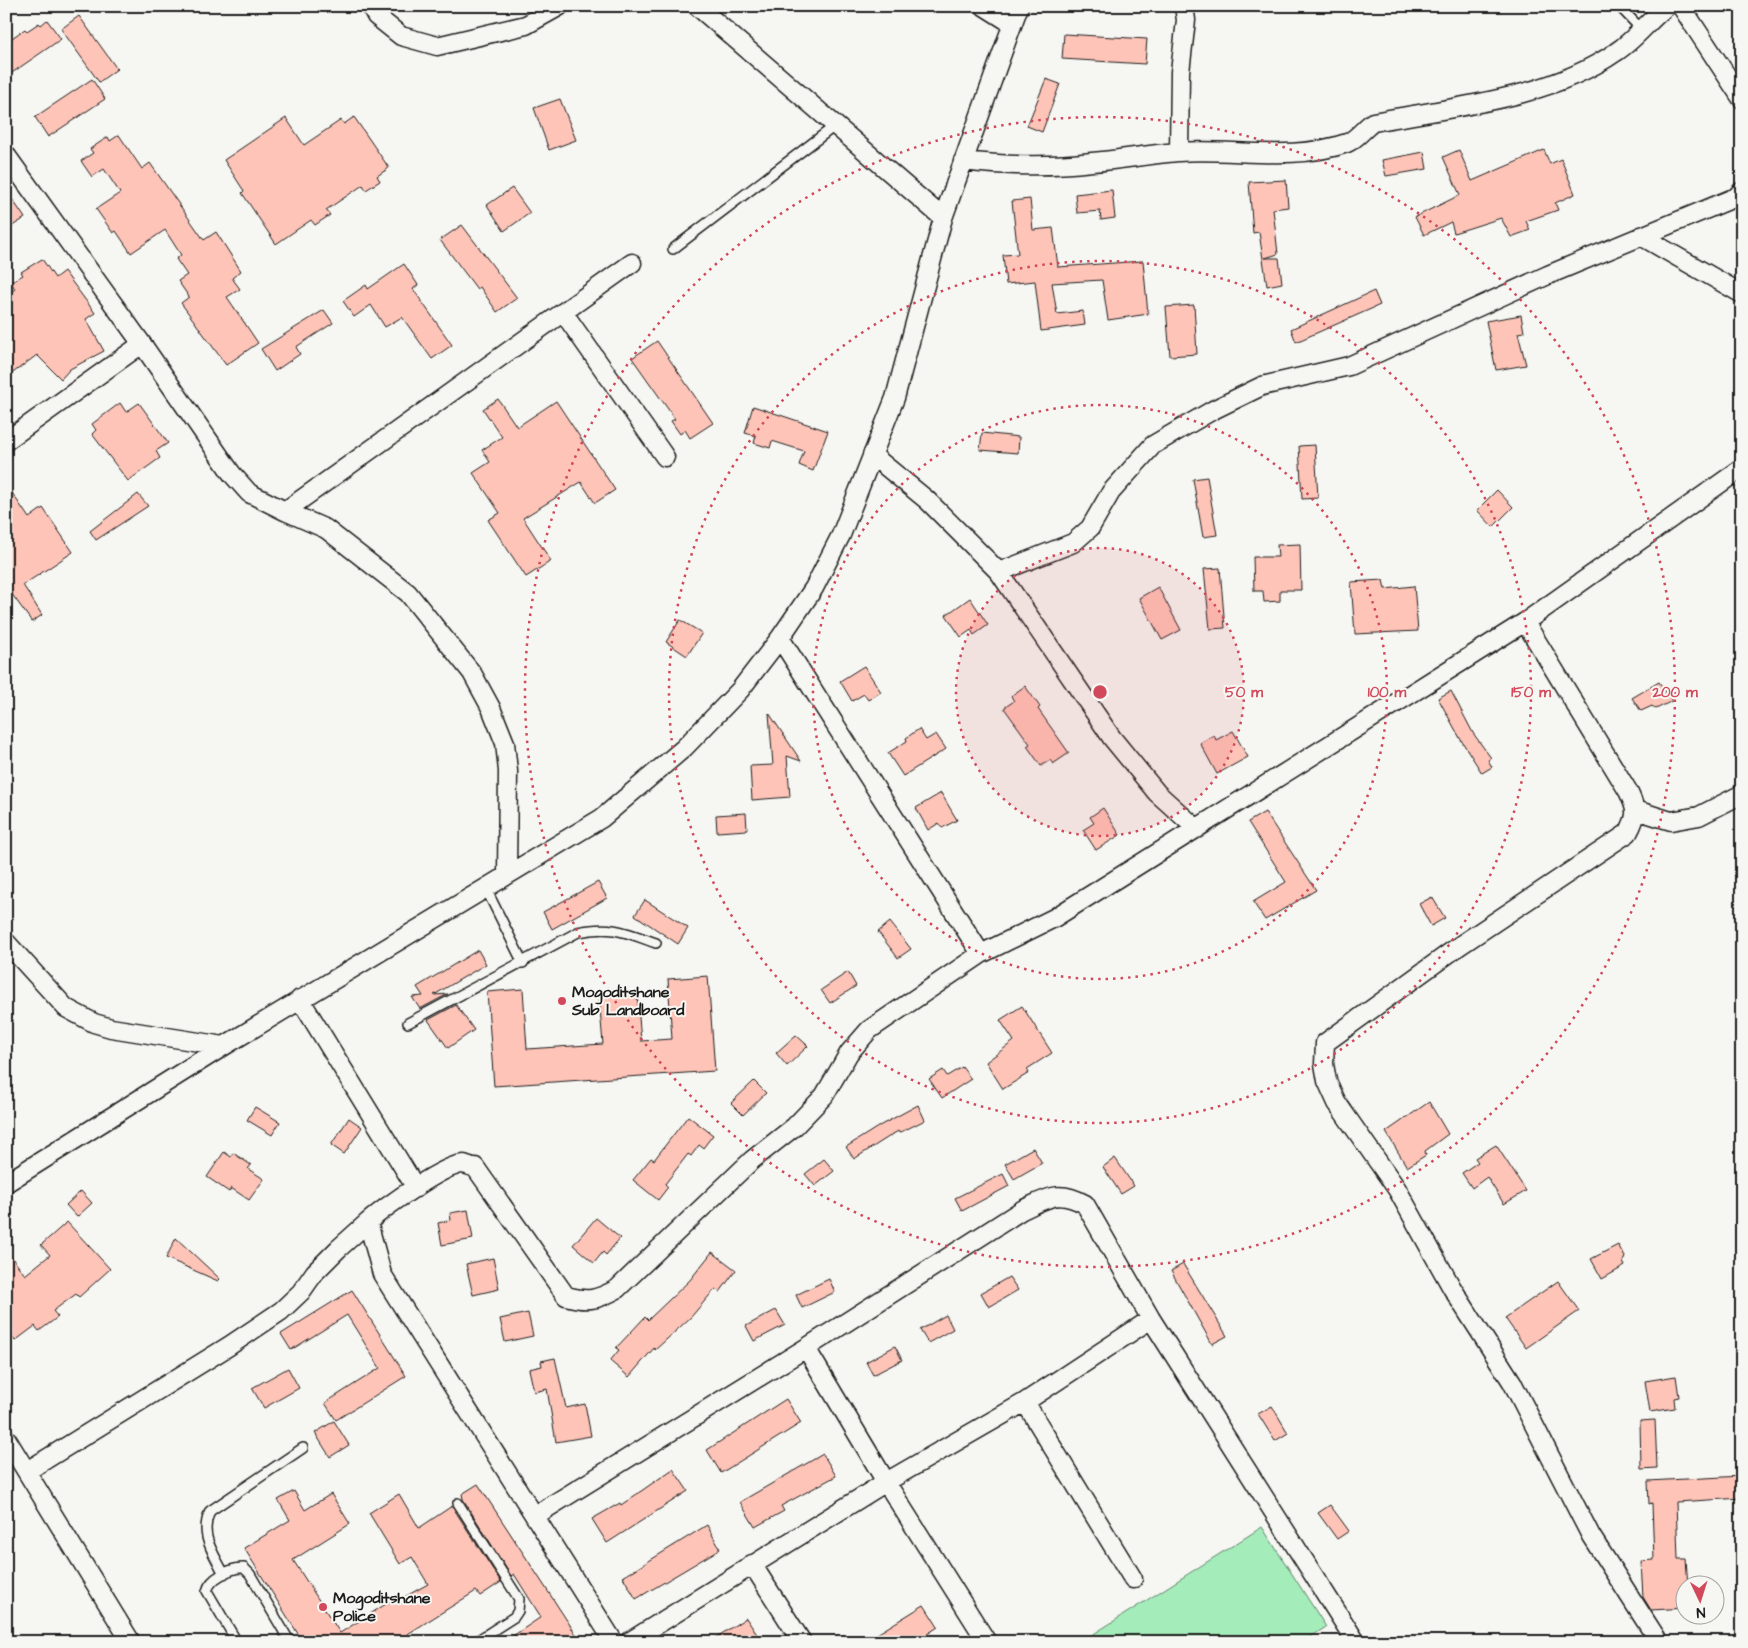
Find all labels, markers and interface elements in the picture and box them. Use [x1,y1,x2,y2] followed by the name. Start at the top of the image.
[1225,682,1263,703] text: 50 m
[1368,682,1407,703] text: 100 m
[1511,682,1551,703] text: 150 m
[1651,682,1698,703] text: 200 m
[1091,683,1109,701] centre of rings
[571,981,685,1021] place label: Mogoditshane Sub Landboard
[556,995,568,1007] marker: Mogoditshane Sub Landboard
[1676,1576,1726,1626] north arrow
[333,1587,431,1627] place label: Mogoditshane Police
[317,1601,329,1613] marker: Mogoditshane Police
[1696,1602,1706,1622] text: N

